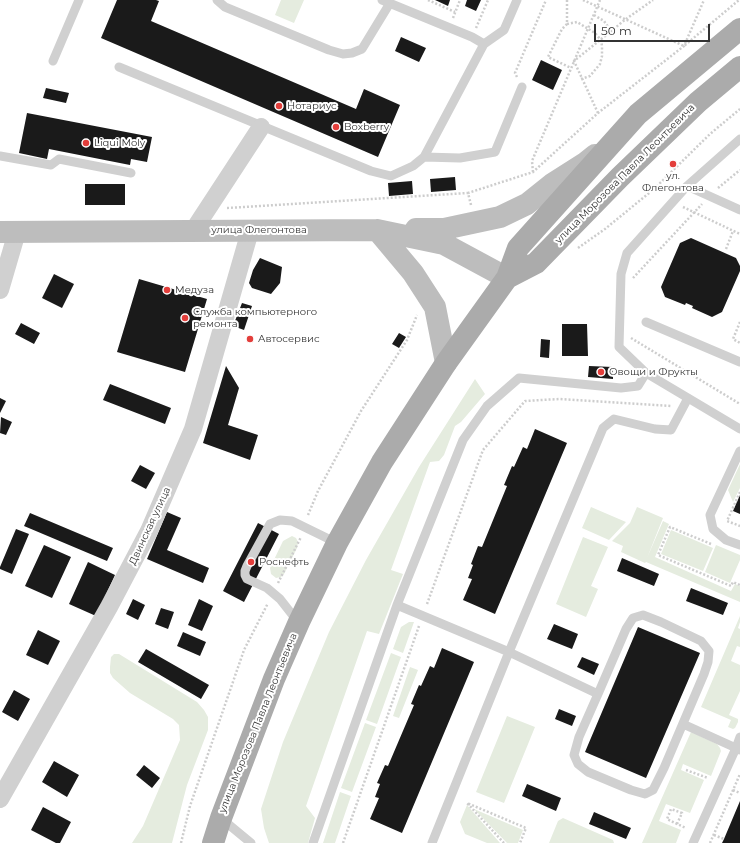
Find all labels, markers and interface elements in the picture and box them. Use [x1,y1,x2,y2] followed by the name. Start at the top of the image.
[596,16,712,42] scale bar
[601,23,632,38] text: 50 m
[287,100,337,112] place label: Нотариус
[274,101,284,111] marker: Нотариус
[553,102,697,246] street label: улица Морозова Павла Леонтьевича
[344,121,389,133] place label: Boxberry
[331,122,341,132] marker: Boxberry
[94,137,145,149] place label: Liqui Moly
[81,138,91,148] marker: Liqui Moly
[668,159,678,169] marker: ул. Флегонтова
[642,170,704,194] place label: ул. Флегонтова
[211,224,307,236] street label: улица Флегонтова
[175,284,214,296] place label: Медуза
[162,285,172,295] marker: Медуза
[193,306,317,330] place label: Служба компьютерного ремонта
[180,313,190,323] marker: Служба компьютерного ремонта
[258,333,320,345] place label: Автосервис
[245,334,255,344] marker: Автосервис
[609,366,698,378] place label: Овощи и Фрукты
[596,367,606,377] marker: Овощи и Фрукты
[127,485,173,567] street label: Двинская улица
[259,556,309,568] place label: Роснефть
[246,557,256,567] marker: Роснефть
[216,631,300,815] street label: улица Морозова Павла Леонтьевича

